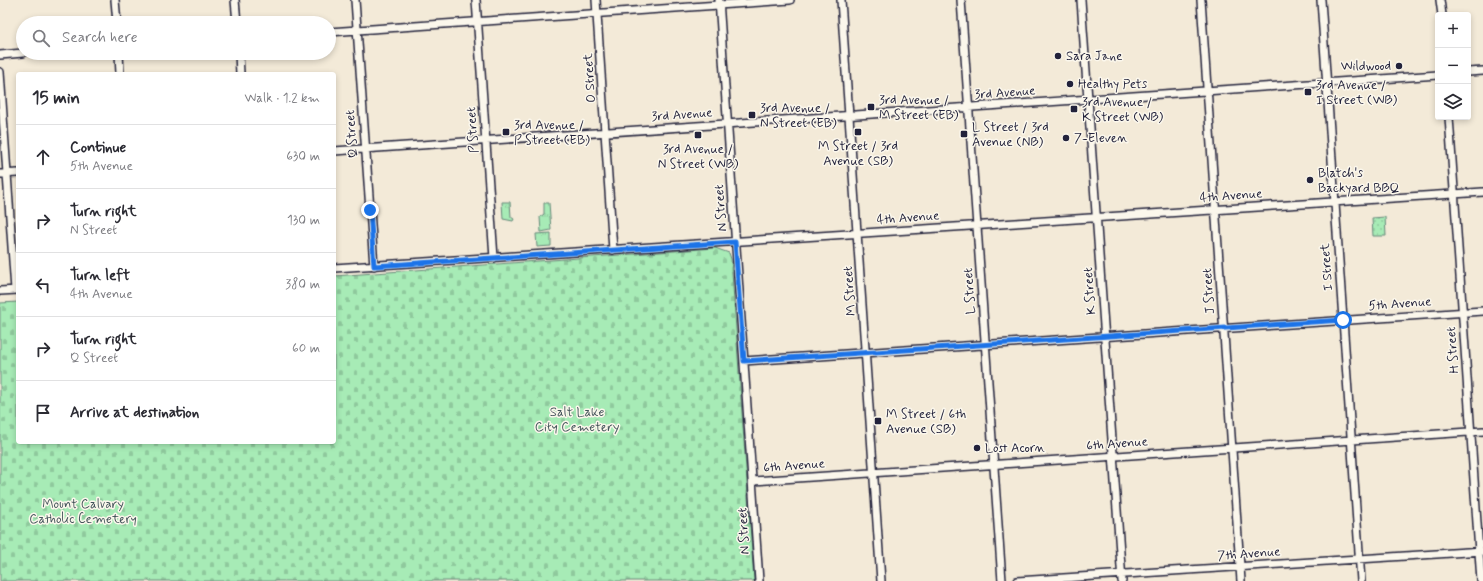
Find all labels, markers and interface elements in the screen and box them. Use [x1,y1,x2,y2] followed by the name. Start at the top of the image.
[1435,12,1471,120] map controls
[1435,12,1471,48] button: +
[16,16,336,60] search box
[30,27,52,49] icon: search
[62,28,138,48] text: Search here
[1066,48,1123,65] place label: Sara Jane
[1435,48,1471,84] button: −
[1053,51,1063,61] marker: Sara Jane
[580,52,600,103] street label: O Street
[1341,58,1391,75] place label: Wildwood
[1394,61,1404,71] marker: Wildwood
[1078,76,1147,93] place label: Healthy Pets
[1316,77,1397,109] place label: 3rd Avenue / I Street (WB)
[1065,79,1075,89] marker: Healthy Pets
[974,82,1036,104] street label: 3rd Avenue
[1435,84,1471,120] button: layers
[32,87,80,109] text: 15 min
[1303,87,1313,97] marker: 3rd Avenue / I Street (WB)
[245,90,320,107] text: Walk · 1.2 km
[879,92,959,124] place label: 3rd Avenue / M Street (EB)
[1082,94,1163,126] place label: 3rd Avenue / K Street (WB)
[760,100,837,132] place label: 3rd Avenue / N Street (EB)
[866,102,876,112] marker: 3rd Avenue / M Street (EB)
[651,104,713,126] street label: 3rd Avenue
[1069,104,1079,114] marker: 3rd Avenue / K Street (WB)
[463,106,483,154] street label: P Street
[342,109,362,159] street label: Q Street
[747,110,757,120] marker: 3rd Avenue / N Street (EB)
[514,117,590,149] place label: 3rd Avenue / P Street (EB)
[972,119,1049,151] place label: L Street / 3rd Avenue (NB)
[501,127,511,137] marker: 3rd Avenue / P Street (EB)
[853,127,863,137] marker: M Street / 3rd Avenue (SB)
[959,129,969,139] marker: L Street / 3rd Avenue (NB)
[693,130,703,140] marker: 3rd Avenue / N Street (WB)
[1074,130,1127,147] place label: 7-Eleven
[1061,133,1071,143] marker: 7-Eleven
[70,138,126,158] text: Continue
[818,138,898,170] place label: M Street / 3rd Avenue (SB)
[658,141,739,173] place label: 3rd Avenue / N Street (WB)
[32,146,54,168] icon: ahead
[286,148,320,165] text: 630 m
[70,158,133,175] text: 5th Avenue
[1318,165,1400,197] place label: Blatch's Backyard BBQ
[1305,175,1315,185] marker: Blatch's Backyard BBQ
[711,184,731,232] street label: N Street
[1199,185,1263,207] street label: 4th Avenue
[361,201,379,219] route end
[70,202,137,222] text: Turn right
[876,207,940,229] street label: 4th Avenue
[32,210,54,232] icon: right
[287,212,320,229] text: 130 m
[70,222,117,239] text: N Street
[1317,242,1337,291] street label: I Street
[840,265,860,316] street label: M Street
[70,266,130,286] text: Turn left
[960,267,980,315] street label: L Street
[1080,267,1100,315] street label: K Street
[1199,267,1219,315] street label: J Street
[32,274,54,296] icon: left
[285,276,320,293] text: 380 m
[70,286,133,303] text: 4th Avenue
[1368,293,1432,315] street label: 5th Avenue
[1334,311,1352,329] route start
[1443,326,1463,374] street label: H Street
[70,330,137,350] text: Turn right
[32,338,54,360] icon: right
[292,340,320,357] text: 60 m
[70,350,118,367] text: Q Street
[32,402,54,424] icon: arrive
[70,403,199,423] text: Arrive at destination
[535,404,620,436] park label: Salt Lake City Cemetery
[886,406,966,438] place label: M Street / 6th Avenue (SB)
[873,416,883,426] marker: M Street / 6th Avenue (SB)
[1086,433,1148,455] street label: 6th Avenue
[985,440,1045,457] place label: Lost Acorn
[972,443,982,453] marker: Lost Acorn
[763,455,825,477] street label: 6th Avenue
[29,496,137,528] park label: Mount Calvary Catholic Cemetery
[734,507,754,555] street label: N Street
[1217,543,1281,565] street label: 7th Avenue

